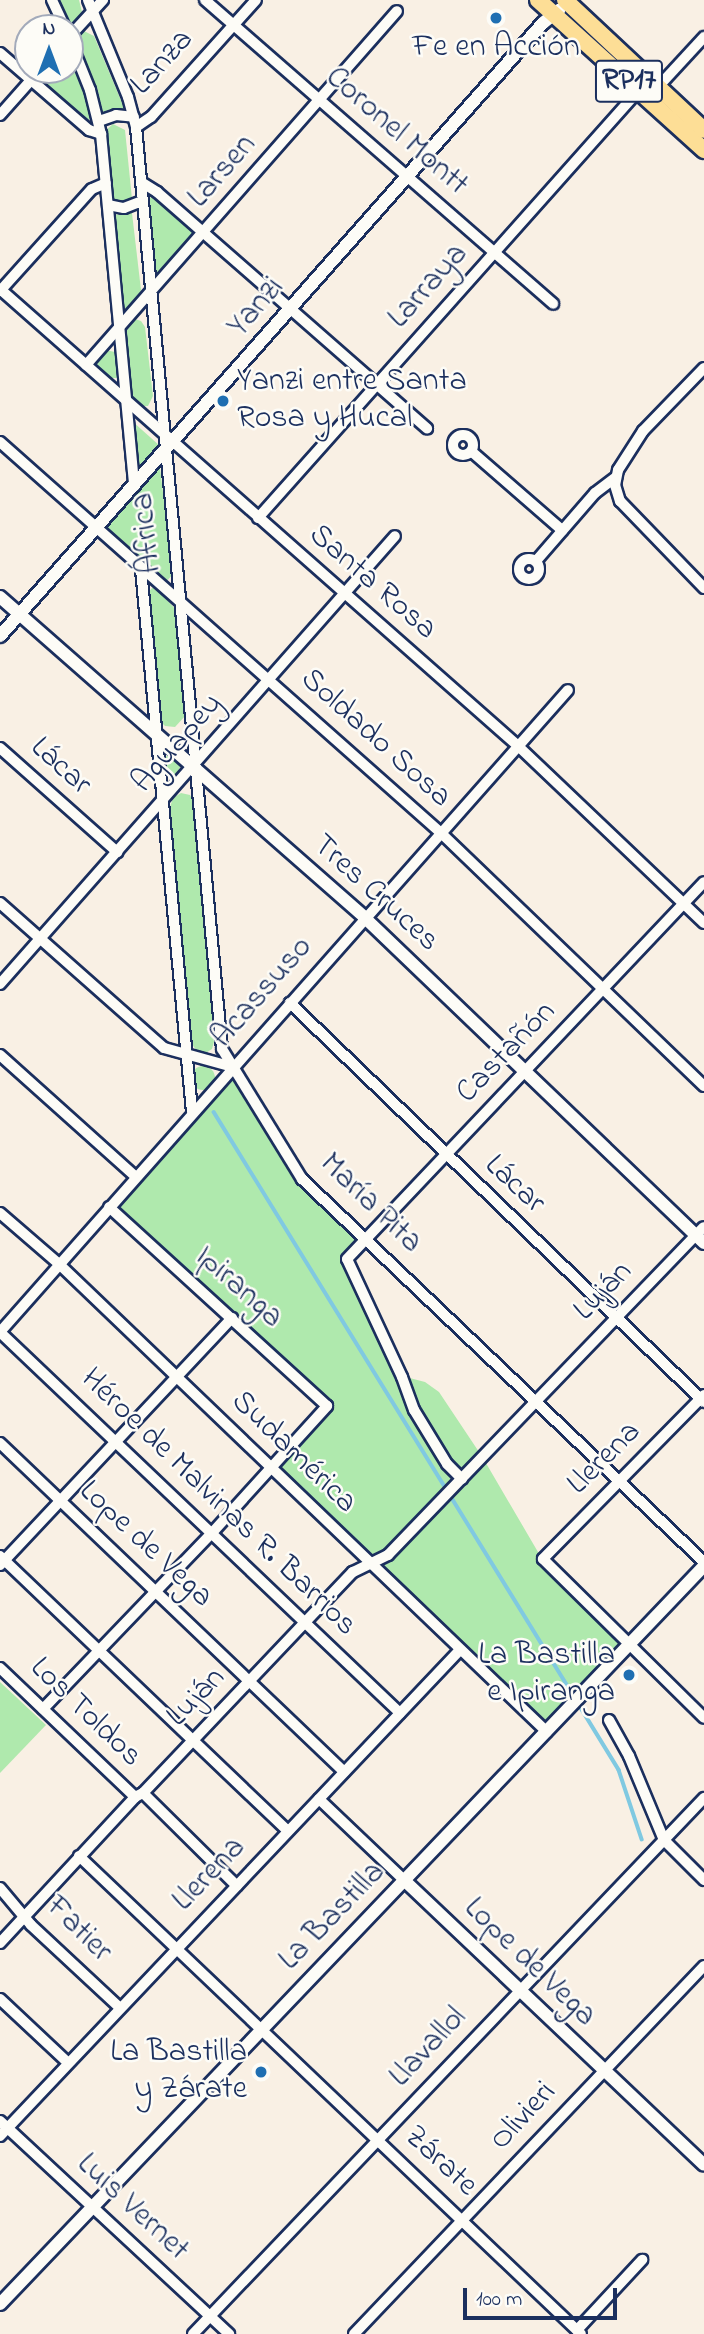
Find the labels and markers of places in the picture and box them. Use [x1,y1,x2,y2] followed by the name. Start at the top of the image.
[488,10,504,26] marker: Fe en Acción
[412,29,580,67] place label: Fe en Acción
[237,364,467,439] place label: Yanzi entre Santa Rosa y Hucal
[215,393,231,409] marker: Yanzi entre Santa Rosa y Hucal
[478,1638,615,1713] place label: La Bastilla e Ipiranga
[621,1667,637,1683] marker: La Bastilla e Ipiranga
[110,2035,247,2110] place label: La Bastilla y Zárate
[253,2064,269,2080] marker: La Bastilla y Zárate

